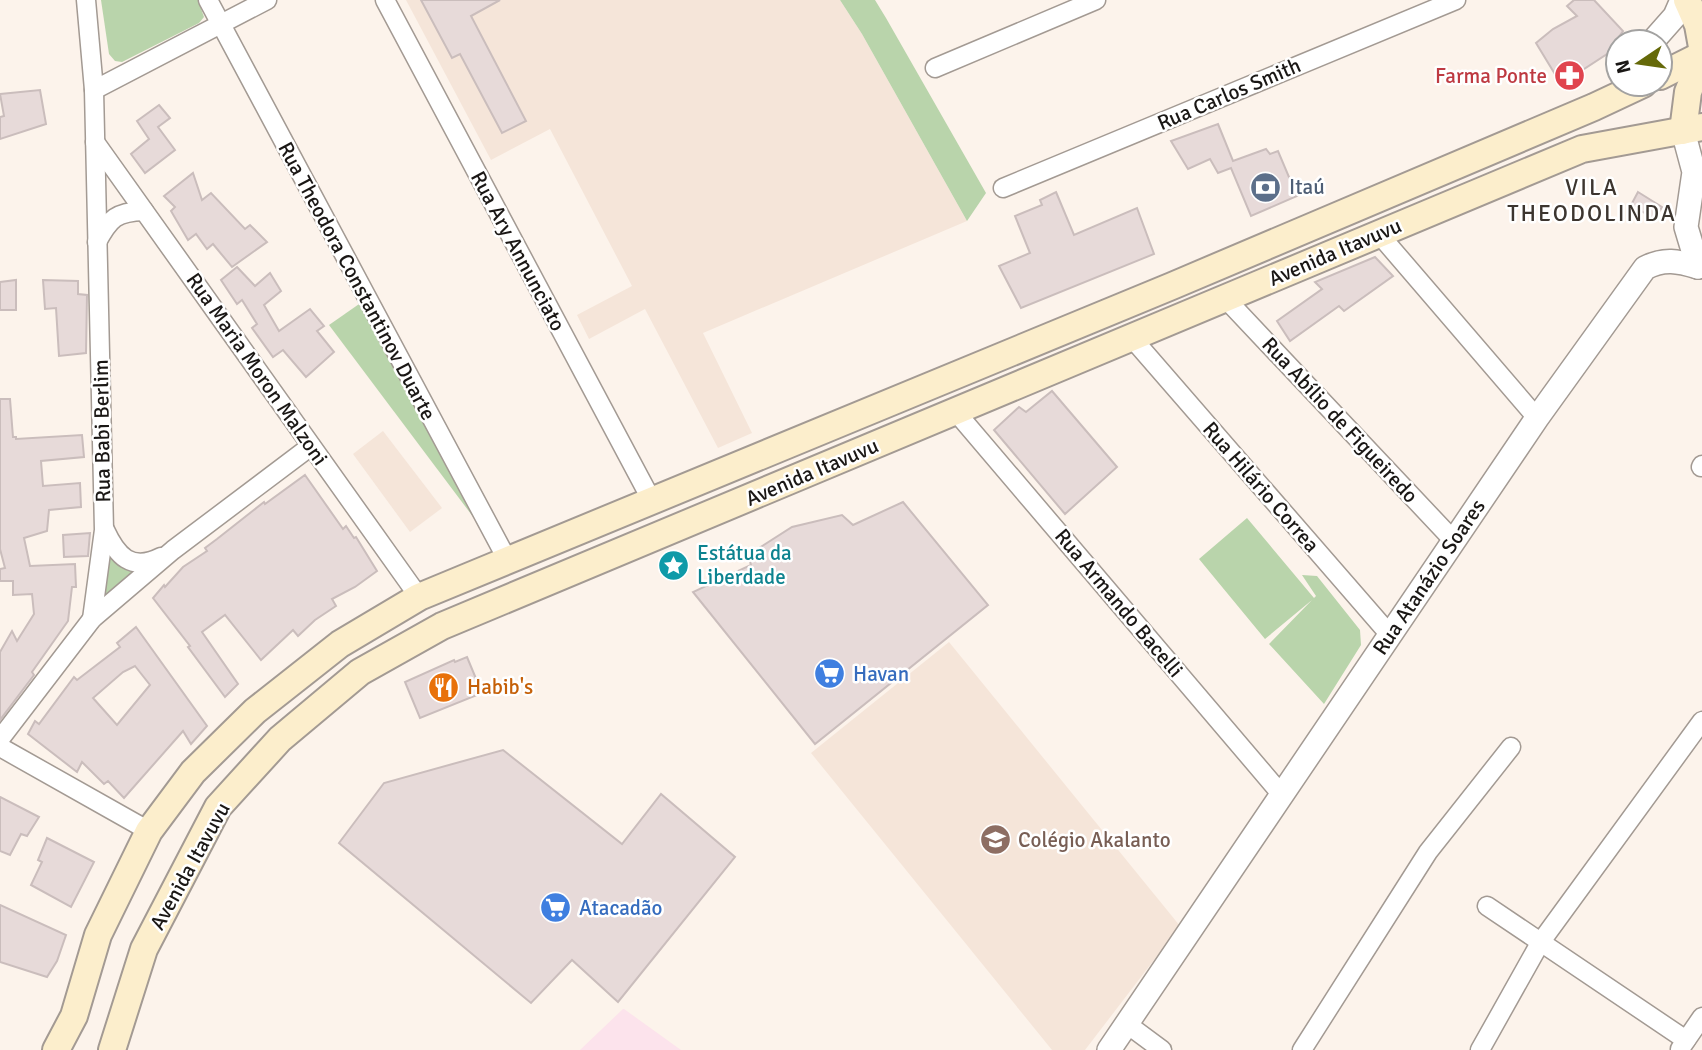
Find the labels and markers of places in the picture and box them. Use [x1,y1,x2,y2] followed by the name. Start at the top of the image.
[1553,59,1587,93] pharmacy icon: Farma Ponte
[1435,63,1547,89] place label: Farma Ponte
[1249,170,1283,204] bank icon: Itaú
[1289,174,1325,200] place label: Itaú
[697,540,792,590] place label: Estátua da Liberdade
[657,548,691,582] place icon: Estátua da Liberdade
[813,657,847,691] supermarket icon: Havan
[853,661,909,687] place label: Havan
[427,670,461,704] restaurant icon: Habib's
[467,674,533,700] place label: Habib's
[978,823,1012,857] school or university icon: Colégio Akalanto
[1018,827,1171,853] place label: Colégio Akalanto
[539,891,573,925] supermarket icon: Atacadão
[579,895,662,921] place label: Atacadão

